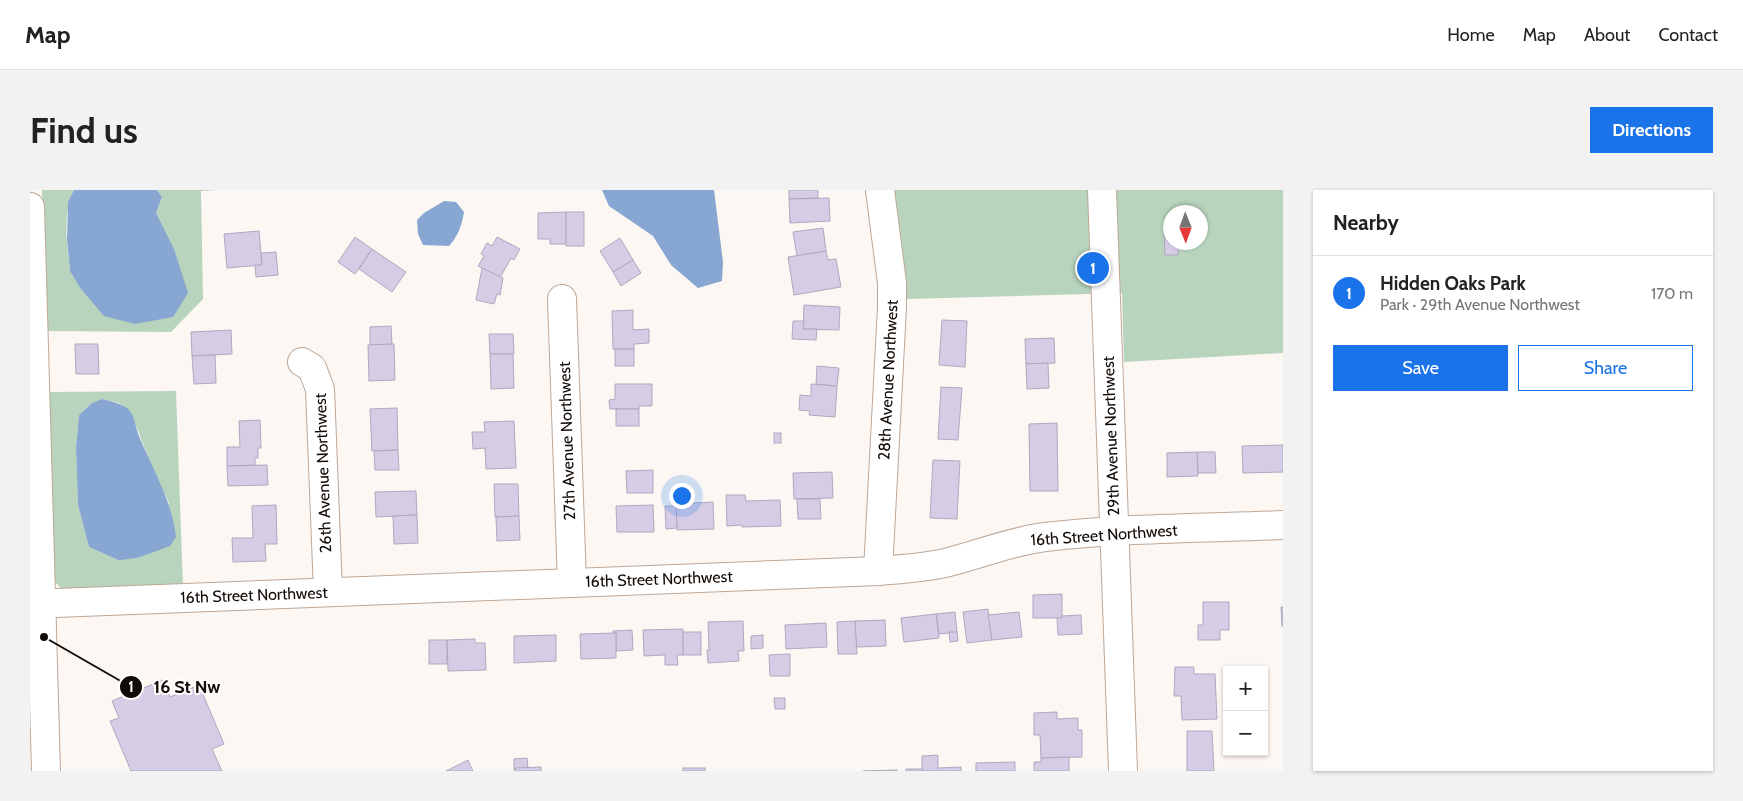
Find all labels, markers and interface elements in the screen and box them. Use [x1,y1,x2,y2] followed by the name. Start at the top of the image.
[25,20,71,49] text: Map
[1447,24,1495,46] text: Home
[1523,24,1556,46] text: Map
[1584,24,1630,46] text: About
[1658,24,1718,46] text: Contact
[1590,107,1713,153] button: Directions
[30,109,138,152] text: Find us
[1163,205,1208,250] north arrow
[1333,210,1399,235] text: Nearby
[1077,249,1109,287] pin: 1
[1380,272,1526,295] text: Hidden Oaks Park
[1346,284,1352,303] text: 1
[1651,284,1693,303] text: 170 m
[1380,295,1580,314] text: Park · 29th Avenue Northwest
[874,299,902,461] street label: 28th Avenue Northwest
[1333,345,1508,391] button: Save
[1518,345,1693,391] button: Share
[1099,355,1123,516] street label: 29th Avenue Northwest
[555,361,579,521] street label: 27th Avenue Northwest
[311,392,335,553] street label: 26th Avenue Northwest
[669,483,695,509] your location
[1030,520,1179,550] street label: 16th Street Northwest
[585,567,734,591] street label: 16th Street Northwest
[180,583,329,607] street label: 16th Street Northwest
[1223,666,1268,756] map controls
[1223,666,1268,711] button: +
[118,670,230,703] callout: 16 St Nw
[154,676,220,698] text: 16 St Nw
[128,678,134,696] text: 1
[1223,711,1268,756] button: −

